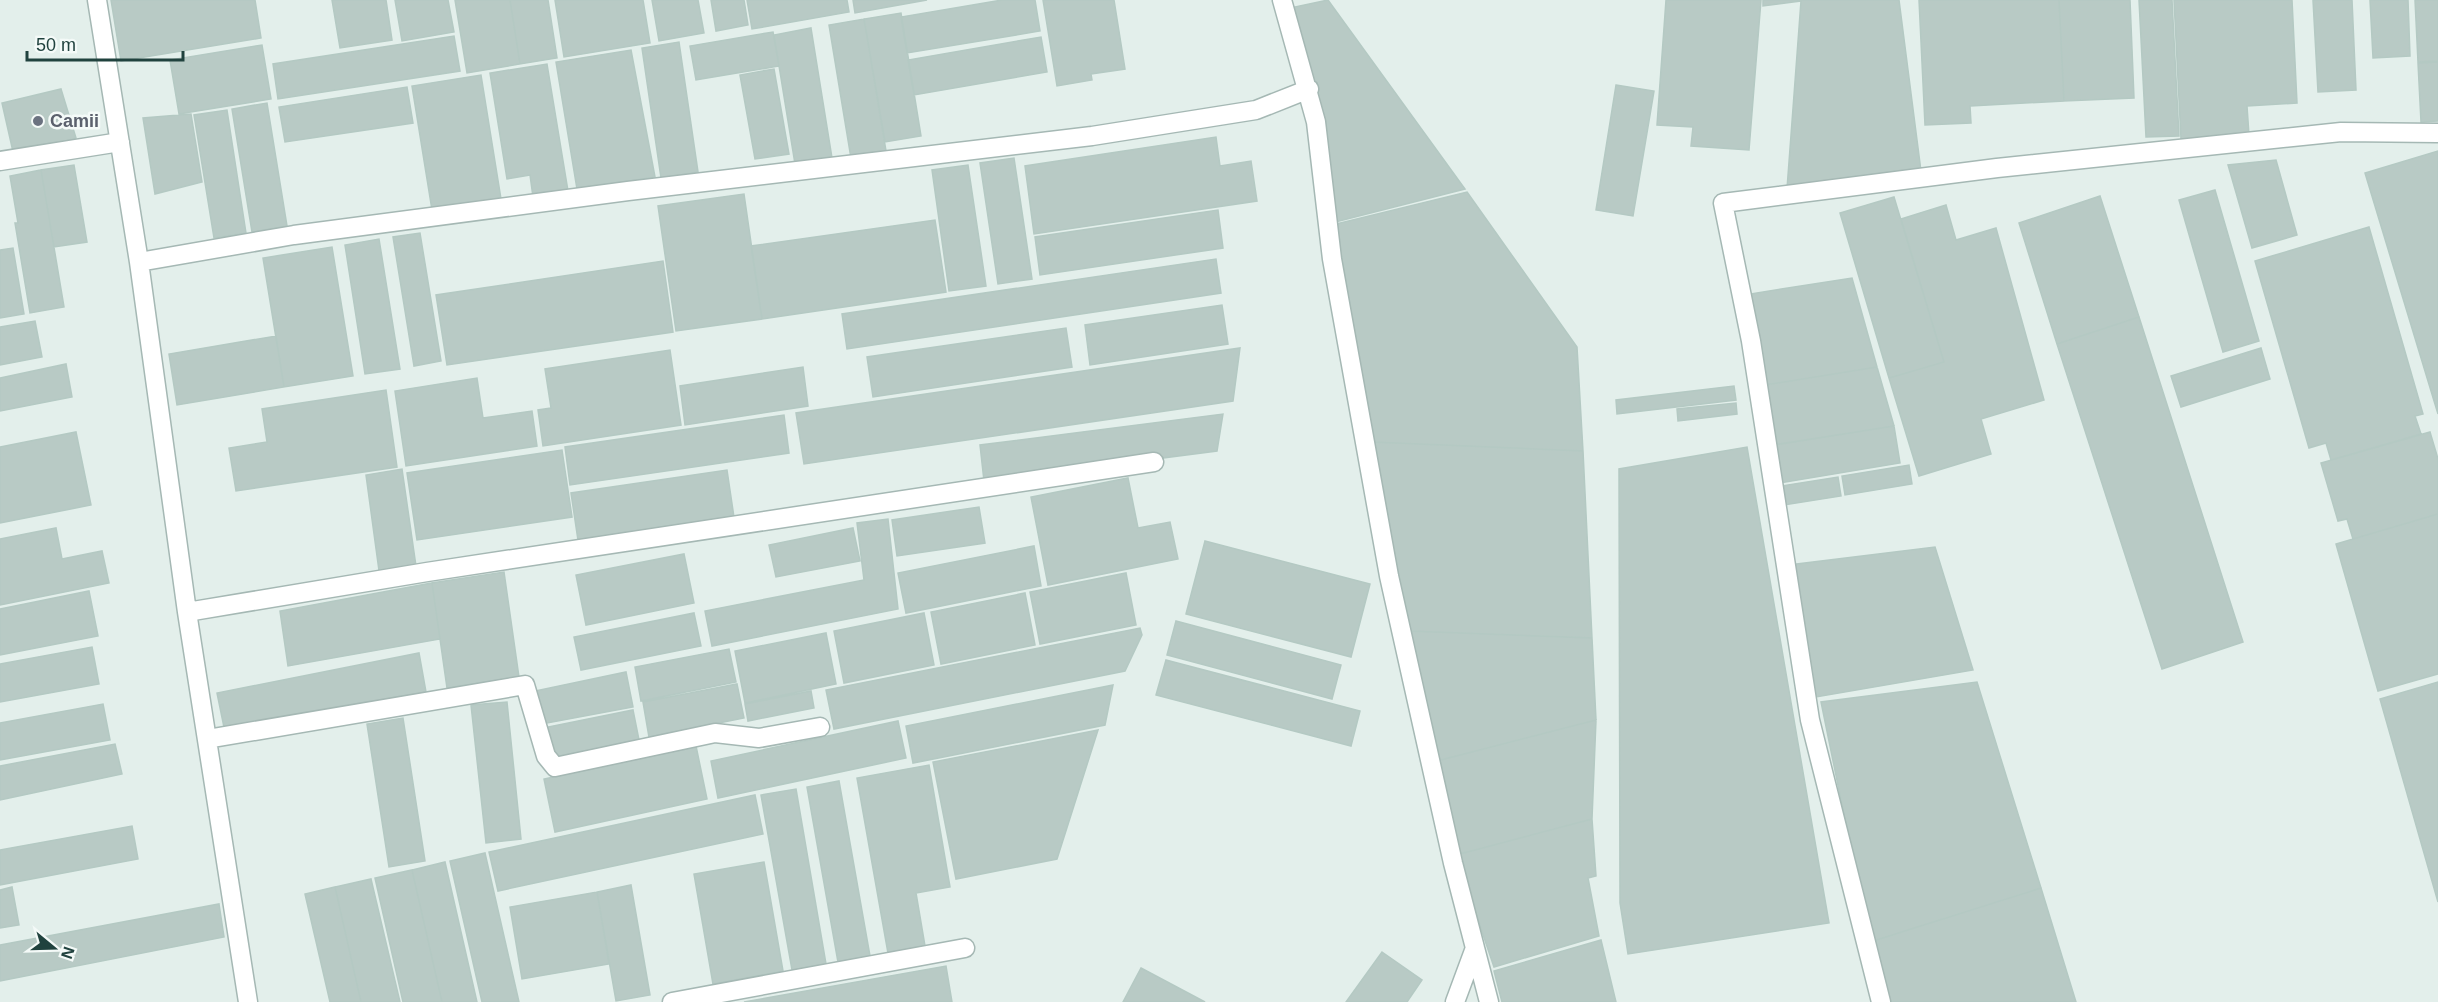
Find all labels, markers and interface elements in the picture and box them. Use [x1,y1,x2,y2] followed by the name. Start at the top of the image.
[27,24,183,62] scale bar
[36,35,76,55] text: 50 m
[50,111,99,131] place label: Camii
[31,114,45,128] marker: Camii
[24,918,84,978] north arrow
[58,944,78,961] text: N

